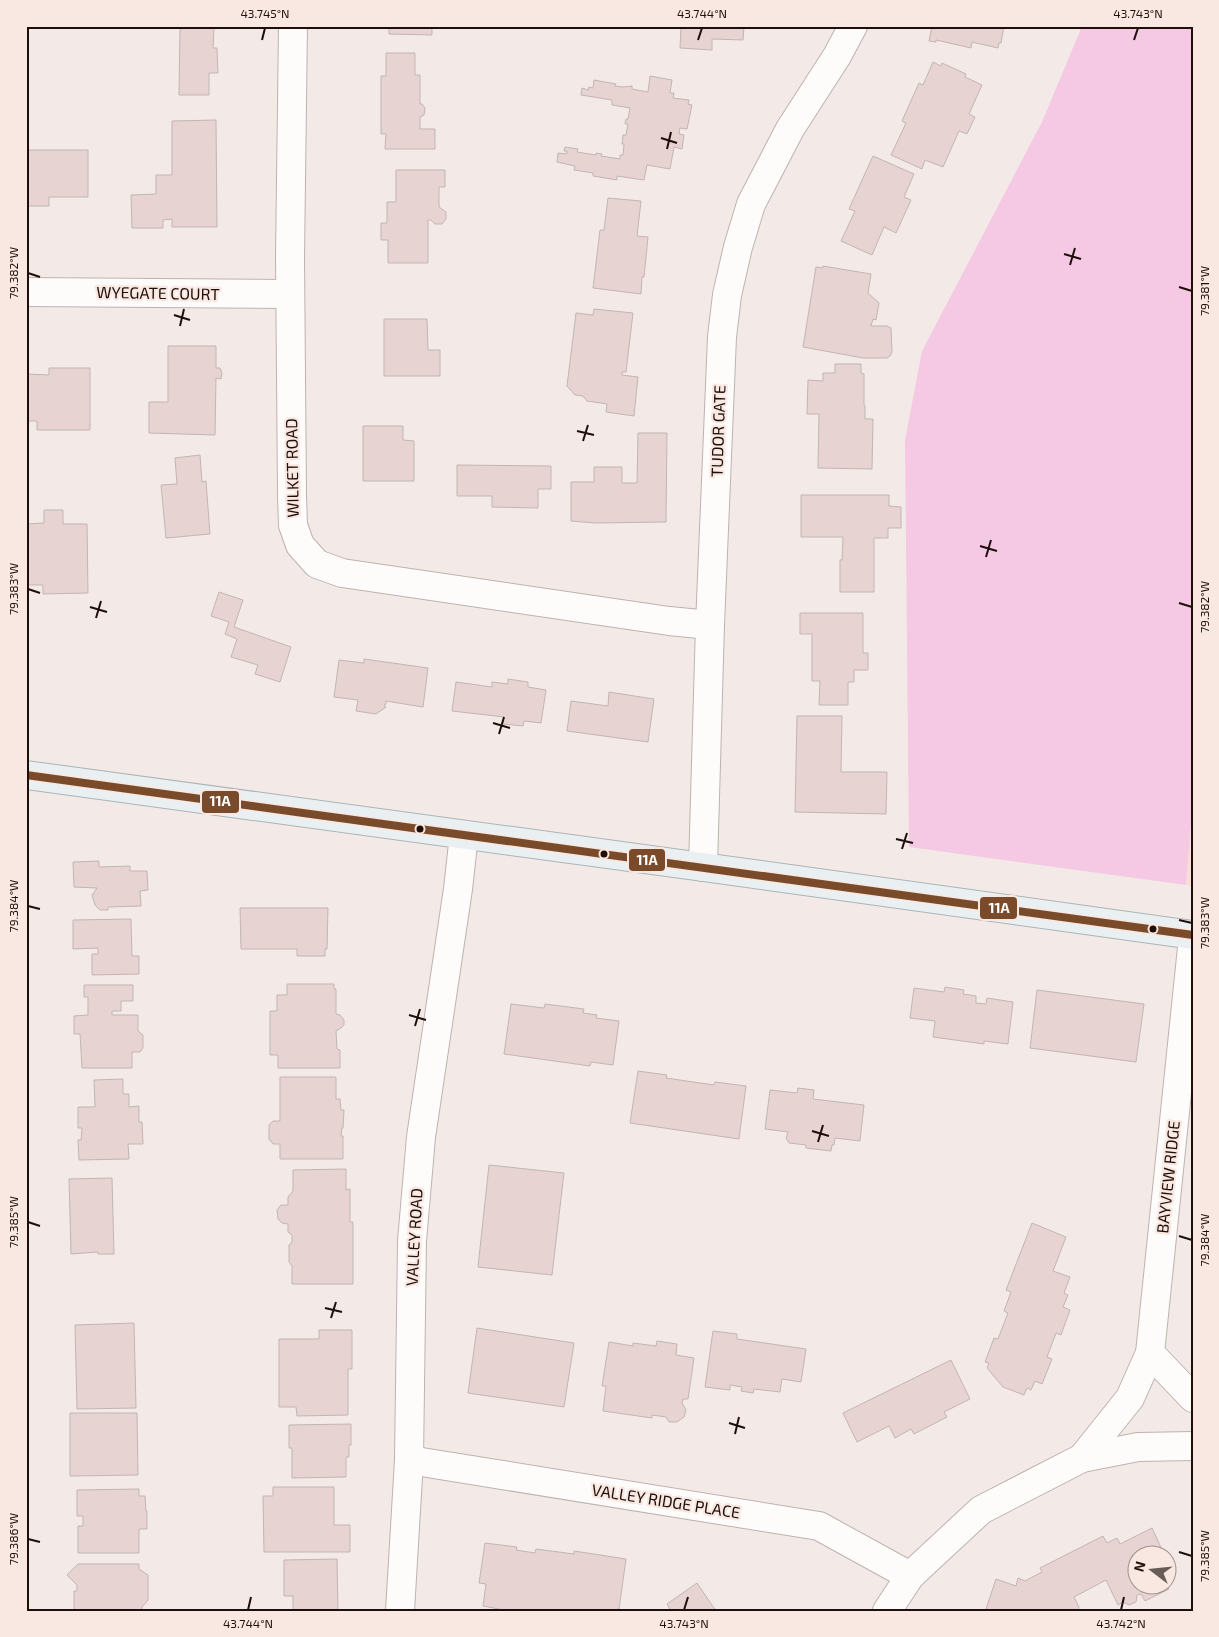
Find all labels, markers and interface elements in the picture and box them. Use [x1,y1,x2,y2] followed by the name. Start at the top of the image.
[240,6,290,20] text: 43.745°N
[677,6,727,20] text: 43.744°N
[1113,6,1163,20] text: 43.743°N
[6,247,20,299] text: 79.382°W
[1197,266,1211,316] text: 79.381°W
[96,282,220,303] street label: WYEGATE COURT
[706,385,729,477] street label: TUDOR GATE
[281,418,302,518] street label: WILKET ROAD
[6,563,20,615] text: 79.383°W
[1197,581,1211,633] text: 79.382°W
[201,790,240,814] line badge: 11A
[209,792,231,809] text: 11A
[415,824,425,834] unlabelled marker
[628,848,666,872] line badge: 11A
[599,849,609,859] unlabelled marker
[636,851,658,868] text: 11A
[6,880,20,932] text: 79.384°W
[979,896,1018,920] line badge: 11A
[1197,897,1211,949] text: 79.383°W
[988,899,1010,916] text: 11A
[1148,924,1158,934] unlabelled marker
[1152,1120,1183,1234] street label: BAYVIEW RIDGE
[401,1188,426,1286] street label: VALLEY ROAD
[6,1196,20,1248] text: 79.385°W
[1197,1214,1211,1266] text: 79.384°W
[591,1479,742,1522] street label: VALLEY RIDGE PLACE
[6,1513,20,1565] text: 79.386°W
[1197,1530,1211,1582] text: 79.385°W
[1126,1544,1176,1594] north arrow
[1129,1559,1149,1573] text: N
[223,1616,273,1630] text: 43.744°N
[659,1616,709,1630] text: 43.743°N
[1096,1616,1146,1630] text: 43.742°N

